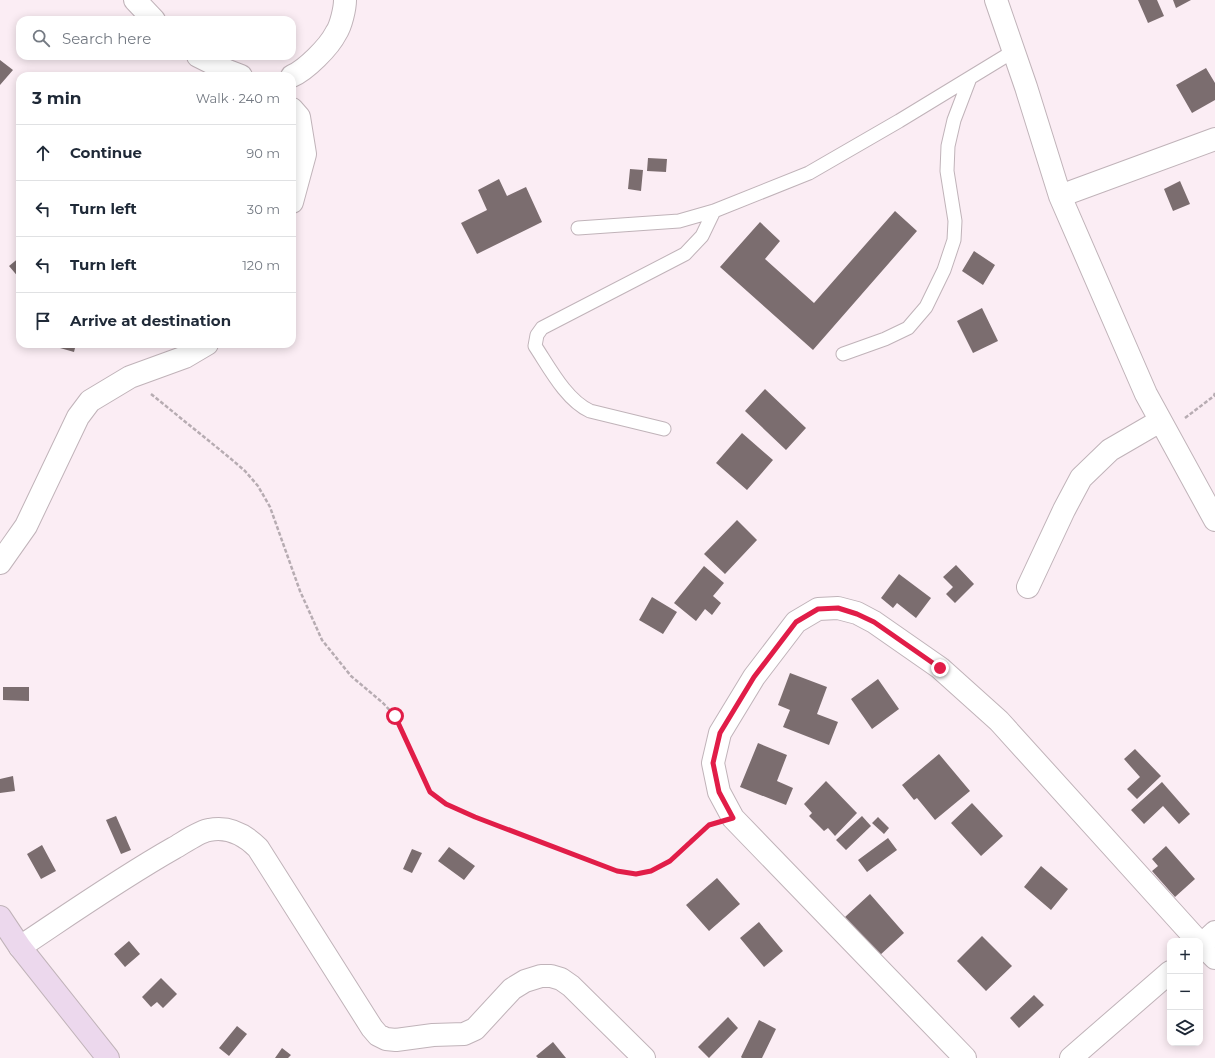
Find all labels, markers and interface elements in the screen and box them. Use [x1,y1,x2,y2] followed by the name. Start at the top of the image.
[16,16,296,60] search box
[30,27,52,49] icon: search
[62,29,151,48] text: Search here
[32,88,82,108] text: 3 min
[196,90,280,106] text: Walk · 240 m
[32,142,54,164] icon: ahead
[70,143,142,162] text: Continue
[246,145,280,161] text: 90 m
[32,198,54,220] icon: left
[70,199,137,218] text: Turn left
[247,201,280,217] text: 30 m
[32,254,54,276] icon: left
[70,255,137,274] text: Turn left
[242,257,280,273] text: 120 m
[32,310,54,332] icon: arrive
[70,311,231,330] text: Arrive at destination
[931,659,949,677] route end
[386,707,404,725] route start
[1167,938,1203,1046] map controls
[1167,938,1203,974] button: +
[1167,974,1203,1010] button: −
[1167,1010,1203,1046] button: layers

